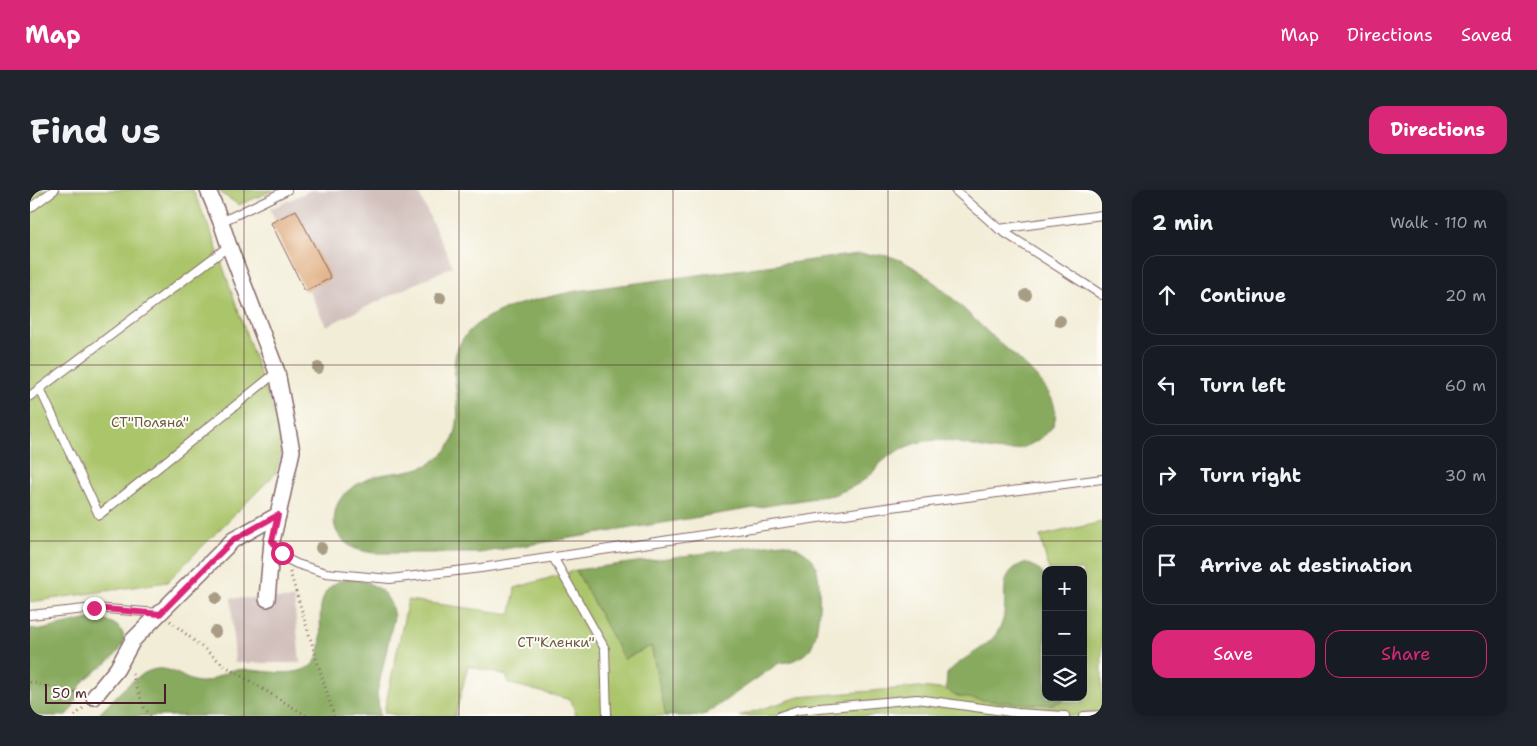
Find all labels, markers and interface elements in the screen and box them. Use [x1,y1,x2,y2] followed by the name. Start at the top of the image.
[25,19,81,51] text: Map
[1281,23,1319,47] text: Map
[1347,23,1433,47] text: Directions
[1461,23,1512,47] text: Saved
[1369,106,1507,154] button: Directions
[30,107,161,154] text: Find us
[1152,209,1213,237] text: 2 min
[1390,212,1487,233] text: Walk · 110 m
[1153,281,1181,309] icon: ahead
[1200,283,1286,308] text: Continue
[1445,285,1486,306] text: 20 m
[1153,371,1181,399] icon: left
[1200,373,1286,398] text: Turn left
[1445,375,1486,396] text: 60 m
[111,413,189,431] park label: СТ"Поляна"
[1153,461,1181,489] icon: right
[1200,463,1301,488] text: Turn right
[1445,465,1486,486] text: 30 m
[271,542,294,565] route start
[1153,551,1181,579] icon: arrive
[1200,553,1412,578] text: Arrive at destination
[1042,566,1087,701] map controls
[1042,566,1087,611] button: +
[83,597,106,620] route end
[1042,611,1087,656] button: −
[1152,630,1315,678] button: Save
[1325,630,1487,678] button: Share
[517,633,595,651] park label: СТ"Кленки"
[1042,656,1087,701] button: layers
[45,681,166,704] scale bar
[52,684,87,702] text: 50 m

